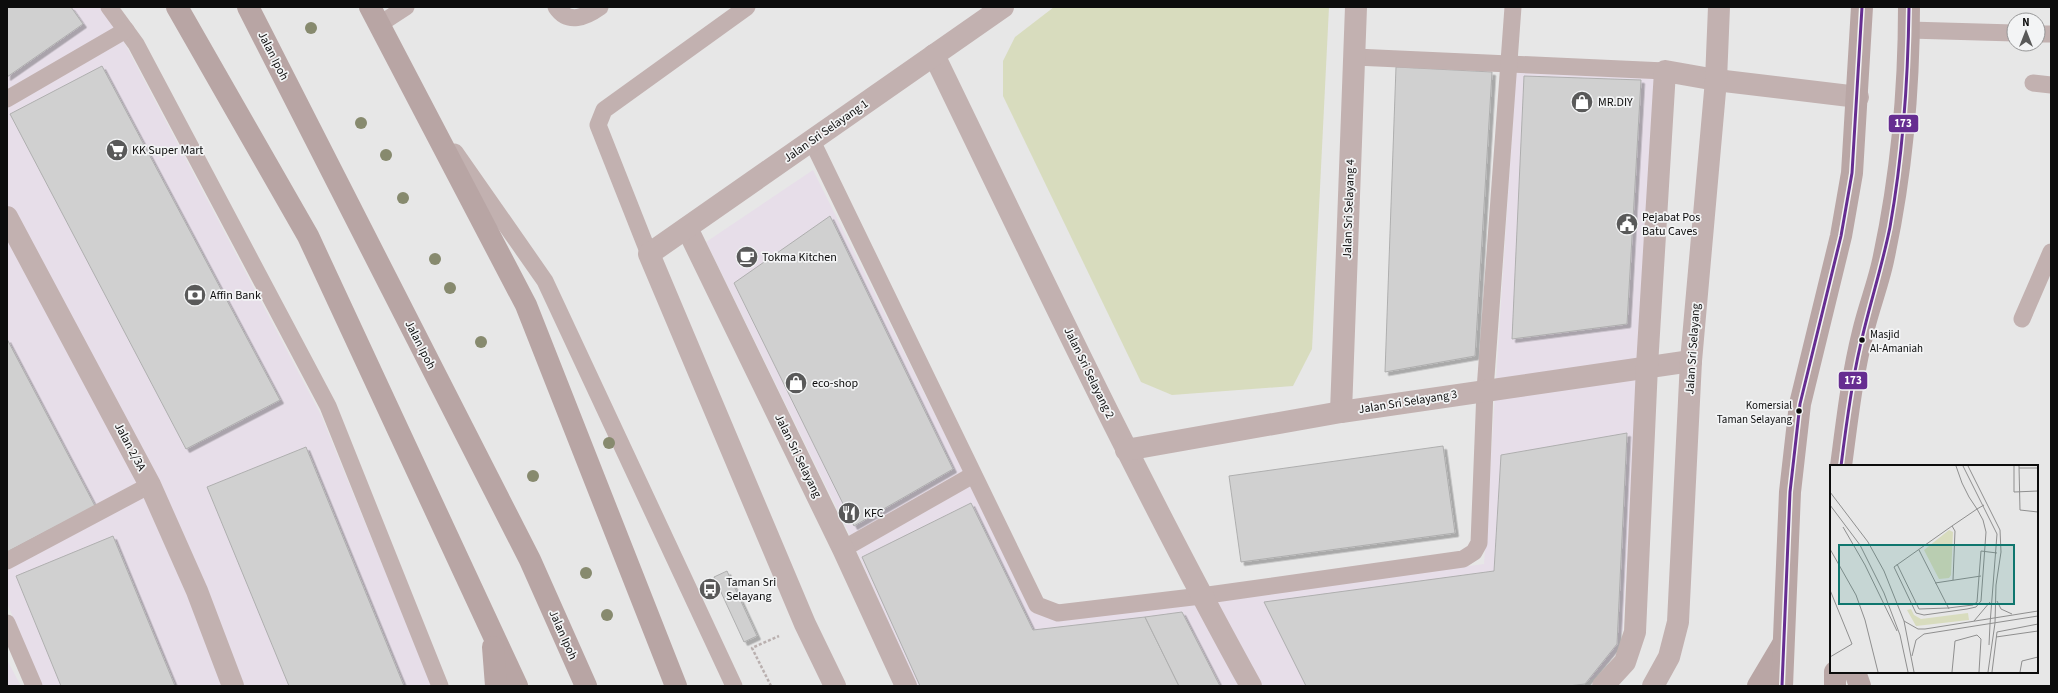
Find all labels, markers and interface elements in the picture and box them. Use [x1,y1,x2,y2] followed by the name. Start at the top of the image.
[2006,12,2046,52] north arrow
[2022,15,2030,30] text: N
[253,29,293,83] street label: Jalan Ipoh
[1569,89,1595,115] shop icon: MR.DIY
[1598,94,1633,111] place label: MR.DIY
[780,95,872,167] street label: Jalan Sri Selayang 1
[1888,114,1919,133] line badge: 173
[1894,116,1912,131] text: 173
[104,137,130,163] supermarket icon: KK Super Mart
[132,142,203,159] place label: KK Super Mart
[1339,159,1359,259] street label: Jalan Sri Selayang 4
[1642,209,1700,240] place label: Pejabat Pos Batu Caves
[1614,211,1640,237] public building icon: Pejabat Pos Batu Caves
[734,244,760,270] cafe icon: Tokma Kitchen
[762,249,837,266] place label: Tokma Kitchen
[182,282,208,308] bank icon: Affin Bank
[210,287,261,304] place label: Affin Bank
[1681,303,1705,395] street label: Jalan Sri Selayang
[400,318,440,372] street label: Jalan Ipoh
[1060,324,1118,422] street label: Jalan Sri Selayang 2
[1870,327,1923,356] place label: Masjid Al-Amaniah
[1857,335,1867,345] marker: Masjid Al-Amaniah
[783,370,809,396] shop icon: eco-shop
[1838,371,1868,390] line badge: 173
[1844,373,1862,388] text: 173
[812,375,859,392] place label: eco-shop
[1357,386,1459,418] street label: Jalan Sri Selayang 3
[1717,398,1792,427] place label: Komersial Taman Selayang
[1794,406,1804,416] marker: Komersial Taman Selayang
[770,411,826,501] street label: Jalan Sri Selayang
[110,420,150,475] street label: Jalan 2/3A
[1830,465,2038,673] inset map
[836,500,862,526] restaurant icon: KFC
[864,505,884,522] place label: KFC
[726,574,776,605] place label: Taman Sri Selayang
[697,576,723,602] bus stop icon: Taman Sri Selayang
[545,607,581,663] street label: Jalan Ipoh

